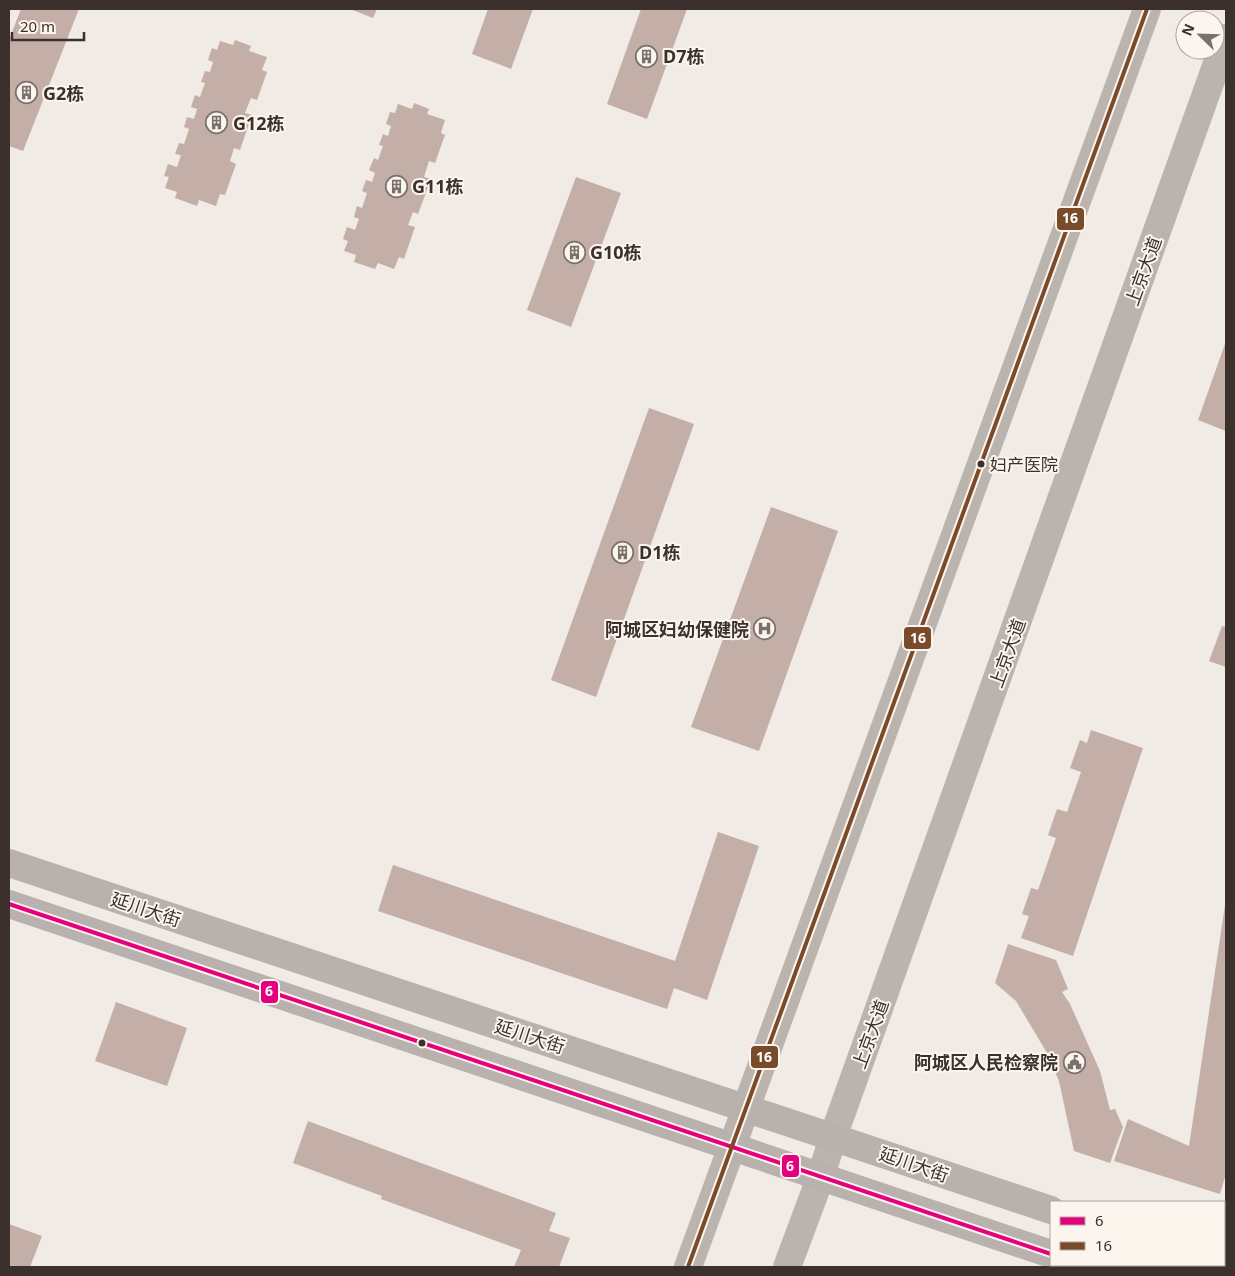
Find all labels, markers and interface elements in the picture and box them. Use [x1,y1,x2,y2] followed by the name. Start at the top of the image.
[12,10,85,42] scale bar
[1175,10,1225,60] north arrow
[20,16,55,36] text: 20 m
[1177,21,1199,39] text: N
[635,44,659,68] building icon: D7栋
[663,44,704,68] place label: D7栋
[15,81,39,105] building icon: G2栋
[43,81,84,105] place label: G2栋
[205,111,229,135] building icon: G12栋
[233,111,285,135] place label: G12栋
[384,174,408,198] building icon: G11栋
[412,174,464,198] place label: G11栋
[1056,207,1085,231] line badge: 16
[1062,208,1078,227] text: 16
[1119,233,1167,309] street label: 上京大道
[562,240,586,264] building icon: G10栋
[590,240,642,264] place label: G10栋
[990,453,1058,476] place label: 妇产医院
[976,459,986,469] marker: 妇产医院
[611,540,635,564] building icon: D1栋
[639,540,680,564] place label: D1栋
[983,615,1031,691] street label: 上京大道
[605,617,749,641] place label: 阿城区妇幼保健院
[753,617,777,641] hospital icon: 阿城区妇幼保健院
[903,626,932,650] line badge: 16
[910,628,926,647] text: 16
[108,886,184,932] street label: 延川大街
[260,980,279,1004] line badge: 6
[265,981,273,1000] text: 6
[846,996,894,1072] street label: 上京大道
[492,1013,568,1059] street label: 延川大街
[417,1038,427,1048] unlabelled marker
[750,1045,779,1069] line badge: 16
[756,1047,772,1066] text: 16
[914,1050,1058,1074] place label: 阿城区人民检察院
[1062,1050,1086,1074] public building icon: 阿城区人民检察院
[876,1141,952,1187] street label: 延川大街
[781,1154,800,1178] line badge: 6
[786,1156,794,1175] text: 6
[1050,1201,1225,1266] legend
[1095,1210,1104,1230] text: 6
[1095,1235,1112,1255] text: 16

